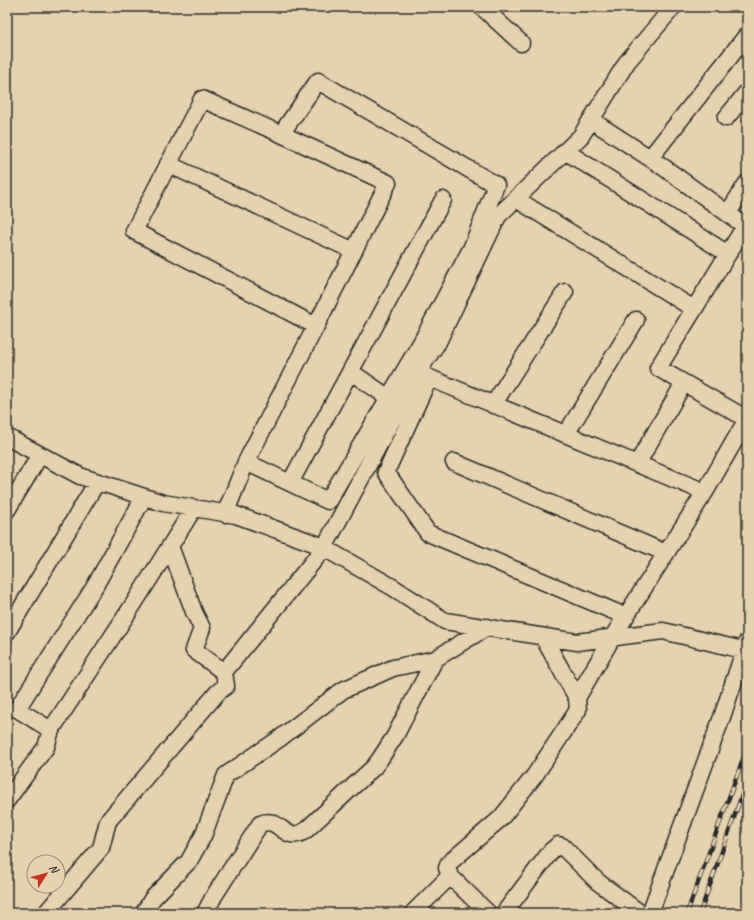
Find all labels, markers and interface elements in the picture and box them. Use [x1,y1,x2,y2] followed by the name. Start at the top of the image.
[26,854,66,894] north arrow
[46,861,63,877] text: N

